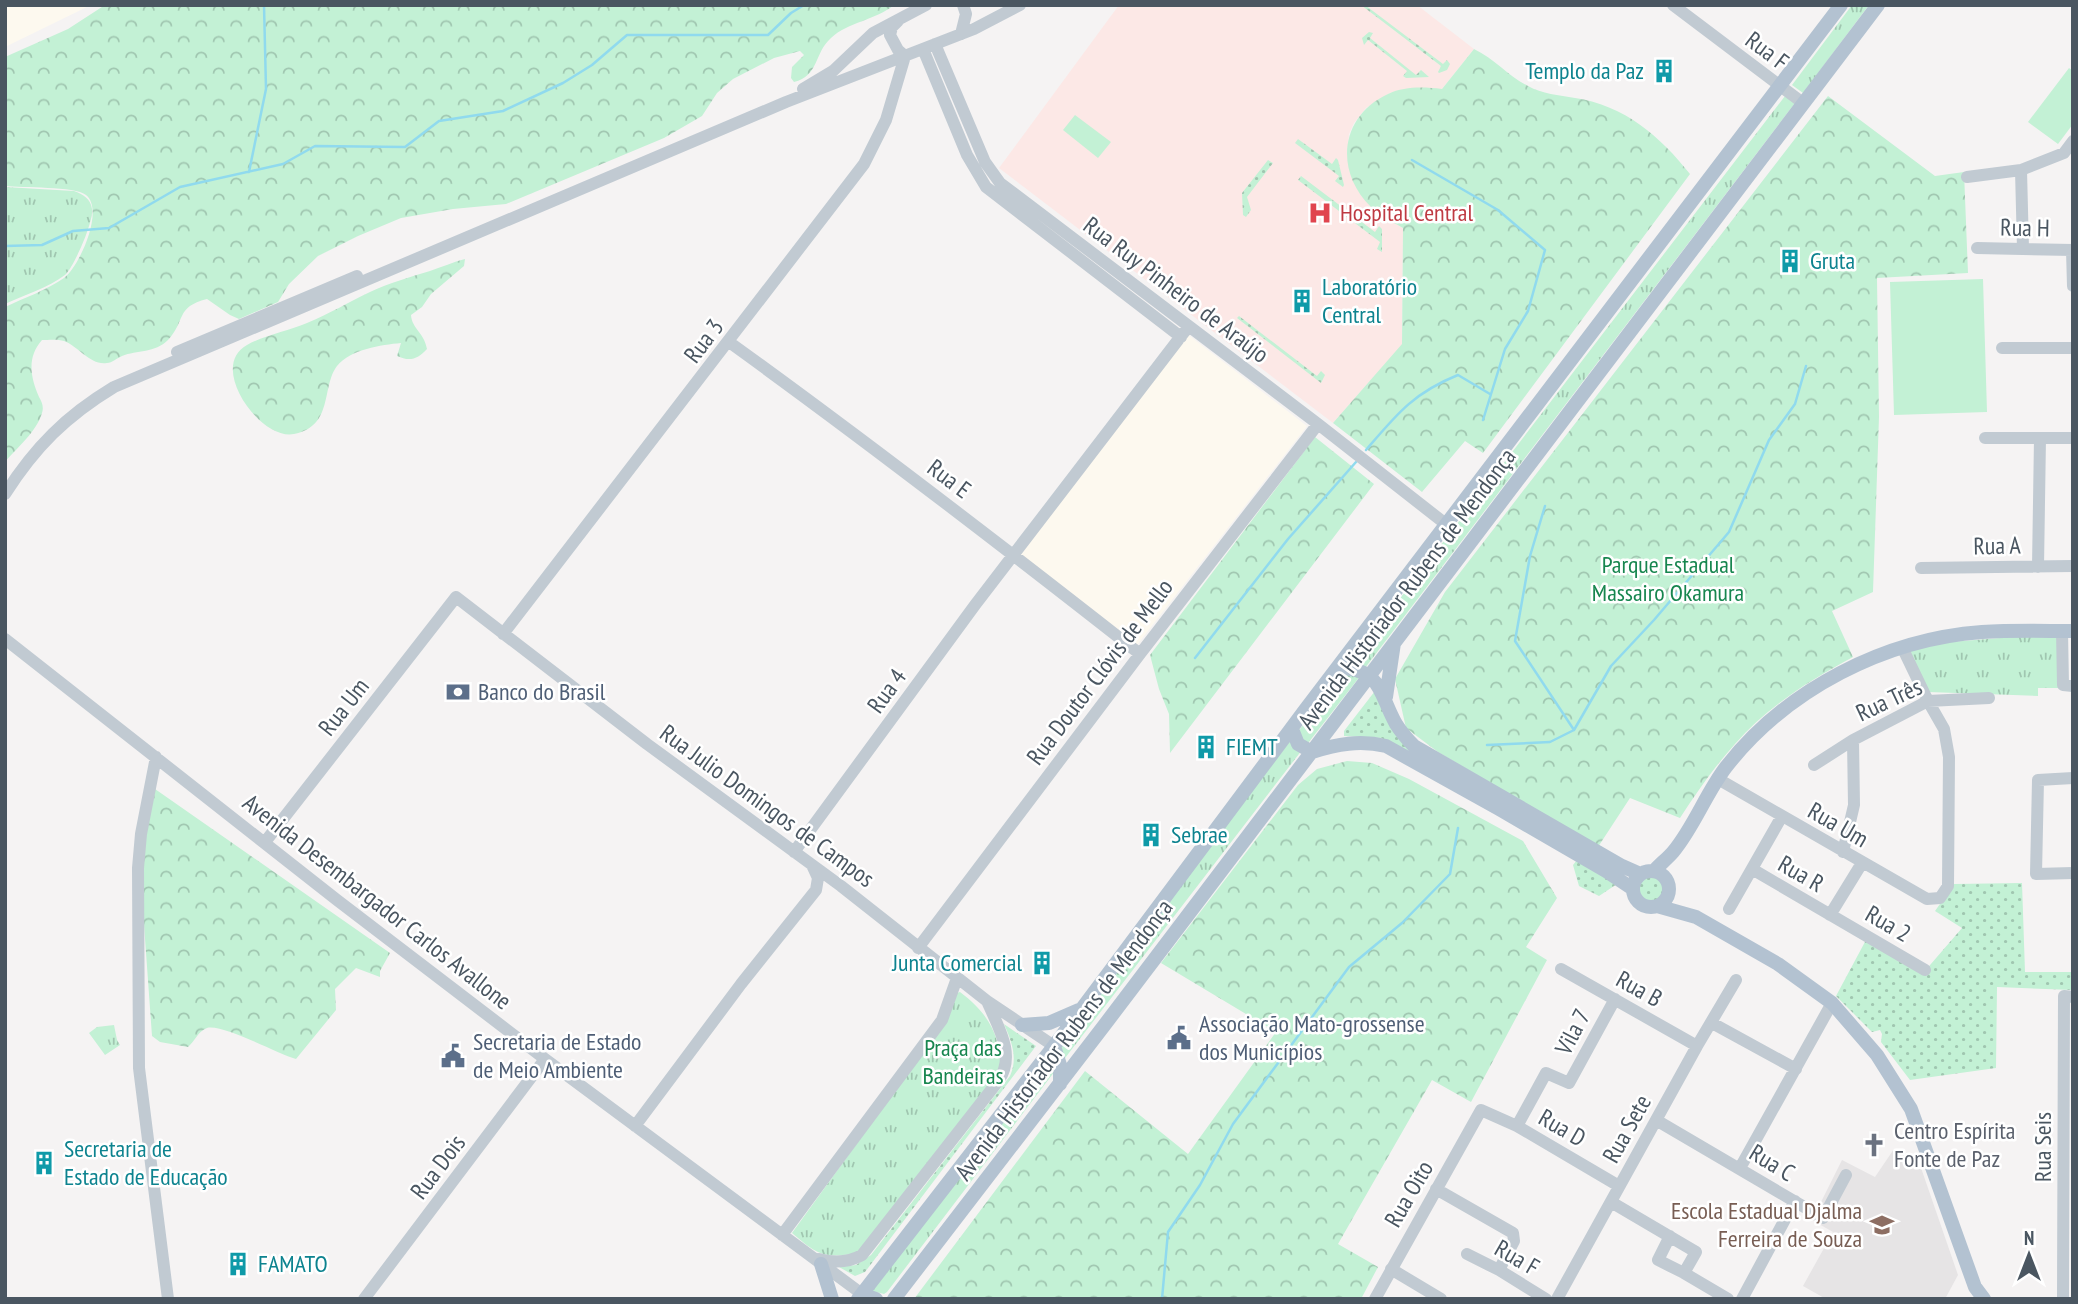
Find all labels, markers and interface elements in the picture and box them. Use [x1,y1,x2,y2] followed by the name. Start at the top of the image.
[1739,24,1795,77] street label: Rua F
[1525,55,1644,86] place label: Templo da Paz
[1650,57,1678,85] building icon: Templo da Paz
[1340,197,1473,228] place label: Hospital Central
[1306,199,1334,227] hospital icon: Hospital Central
[1077,210,1275,370] street label: Rua Ruy Pinheiro de Araújo
[2000,212,2050,243] street label: Rua H
[1810,245,1855,276] place label: Gruta
[1776,247,1804,275] building icon: Gruta
[1322,271,1417,330] place label: Laboratório Central
[1288,287,1316,315] building icon: Laboratório Central
[677,312,730,369] street label: Rua 3
[1291,442,1522,735] street label: Avenida Historiador Rubens de Mendonça
[921,452,977,505] street label: Rua E
[1973,530,2022,561] street label: Rua A
[1592,549,1744,608] park label: Parque Estadual Massairo Okamura
[1020,573,1180,771] street label: Rua Doutor Clóvis de Mello
[860,662,913,719] street label: Rua 4
[1851,671,1927,728] street label: Rua Três
[311,672,376,742] street label: Rua Um
[478,676,606,707] place label: Banco do Brasil
[444,678,472,706] bank icon: Banco do Brasil
[654,717,881,894] street label: Rua Julio Domingos de Campos
[1226,731,1278,762] place label: FIEMT
[1192,733,1220,761] building icon: FIEMT
[237,787,518,1016] street label: Avenida Desembargador Carlos Avallone
[1802,795,1874,854] street label: Rua Um
[1171,819,1228,850] place label: Sebrae
[1137,821,1165,849] building icon: Sebrae
[1773,848,1830,899] street label: Rua R
[948,893,1179,1186] street label: Avenida Historiador Rubens de Mendonça
[1860,898,1917,949] street label: Rua 2
[891,947,1022,978] place label: Junta Comercial
[1028,949,1056,977] building icon: Junta Comercial
[1611,963,1668,1014] street label: Rua B
[1547,1004,1597,1061] street label: Vila 7
[1199,1008,1425,1067] place label: Associação Mato-grossense dos Municípios
[1165,1024,1193,1052] public building icon: Associação Mato-grossense dos Municípios
[473,1026,641,1085] place label: Secretaria de Estado de Meio Ambiente
[922,1032,1004,1091] park label: Praça das Bandeiras
[439,1042,467,1070] public building icon: Secretaria de Estado de Meio Ambiente
[1595,1089,1658,1168] street label: Rua Sete
[1533,1102,1591,1153] street label: Rua D
[2027,1112,2058,1182] street label: Rua Seis
[1894,1115,2015,1174] place label: Centro Espírita Fonte de Paz
[403,1128,472,1205] street label: Rua Dois
[1860,1131,1888,1159] church icon: Centro Espírita Fonte de Paz
[64,1133,228,1192] place label: Secretaria de Estado de Educação
[1744,1137,1801,1188] street label: Rua C
[30,1149,58,1177] building icon: Secretaria de Estado de Educação
[1377,1155,1440,1233] street label: Rua Oito
[1671,1195,1862,1254] place label: Escola Estadual Djalma Ferreira de Souza
[1868,1211,1896,1239] school or university icon: Escola Estadual Djalma Ferreira de Souza
[1994,1220,2064,1290] north arrow
[2024,1226,2034,1250] text: N
[1489,1233,1545,1283] street label: Rua F
[258,1248,328,1279] place label: FAMATO
[224,1250,252,1278] building icon: FAMATO

